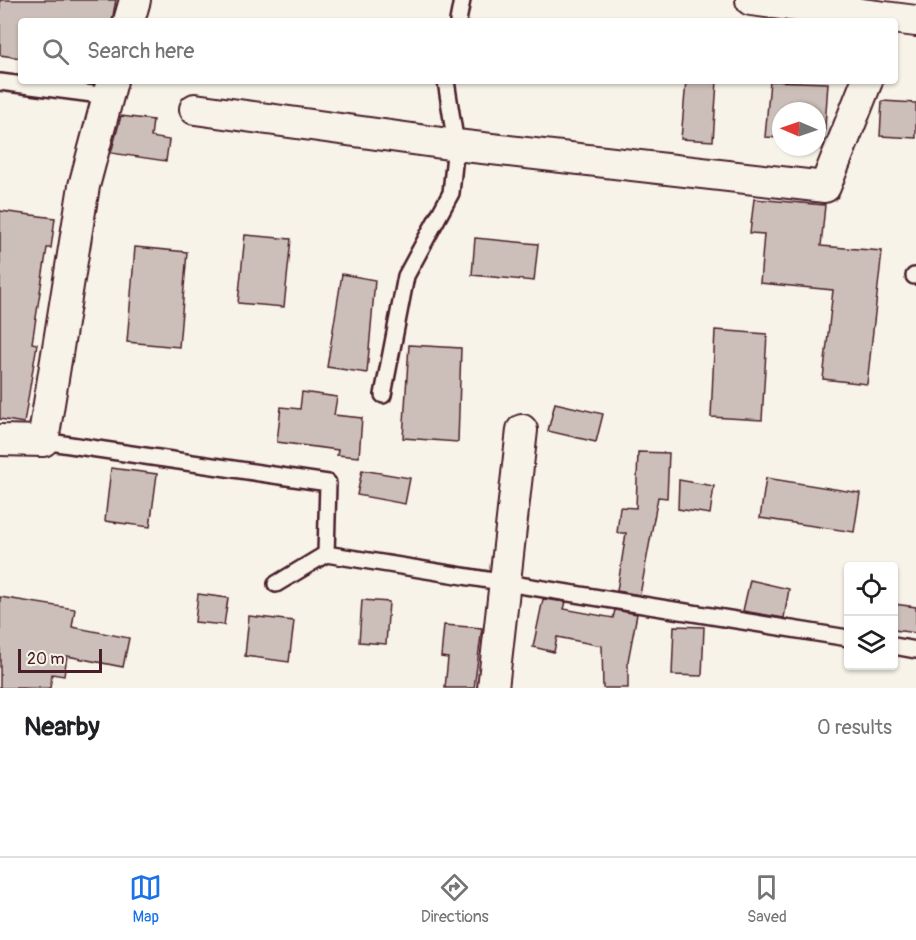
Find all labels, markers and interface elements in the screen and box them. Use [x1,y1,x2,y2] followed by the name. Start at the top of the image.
[18,18,898,84] search box
[39,35,72,68] icon: search
[87,37,194,65] text: Search here
[772,102,826,156] north arrow
[844,562,898,670] map controls
[844,562,898,616] button: locate
[844,616,898,670] button: layers
[18,646,102,674] scale bar
[27,649,65,669] text: 20 m
[24,711,100,743] text: Nearby
[817,715,892,740] text: 0 results
[129,871,162,927] tab: Map
[421,871,489,927] tab: Directions
[747,871,787,927] tab: Saved

